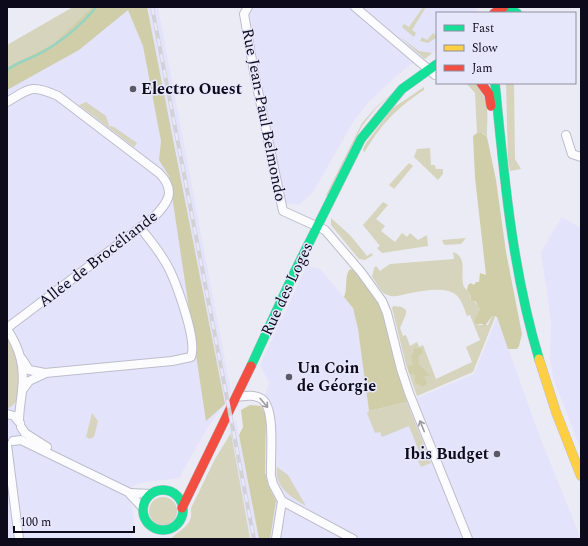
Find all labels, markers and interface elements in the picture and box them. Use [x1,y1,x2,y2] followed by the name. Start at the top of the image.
[436,12,576,84] legend
[472,19,494,38] text: Fast
[235,26,293,204] street label: Rue Jean-Paul Belmondo
[472,39,498,58] text: Slow
[472,59,493,78] text: Jam
[141,77,242,101] place label: Electro Ouest
[128,84,138,94] marker: Electro Ouest
[33,205,163,313] street label: Allée de Brocéliande
[255,238,319,340] street label: Rue des Loges
[297,356,376,398] place label: Un Coin de Géorgie
[284,372,294,382] marker: Un Coin de Géorgie
[260,398,269,409] one-way arrow
[418,421,426,433] one-way arrow
[404,442,489,466] place label: Ibis Budget
[492,449,502,459] marker: Ibis Budget
[14,508,134,534] scale bar
[20,513,51,532] text: 100 m

